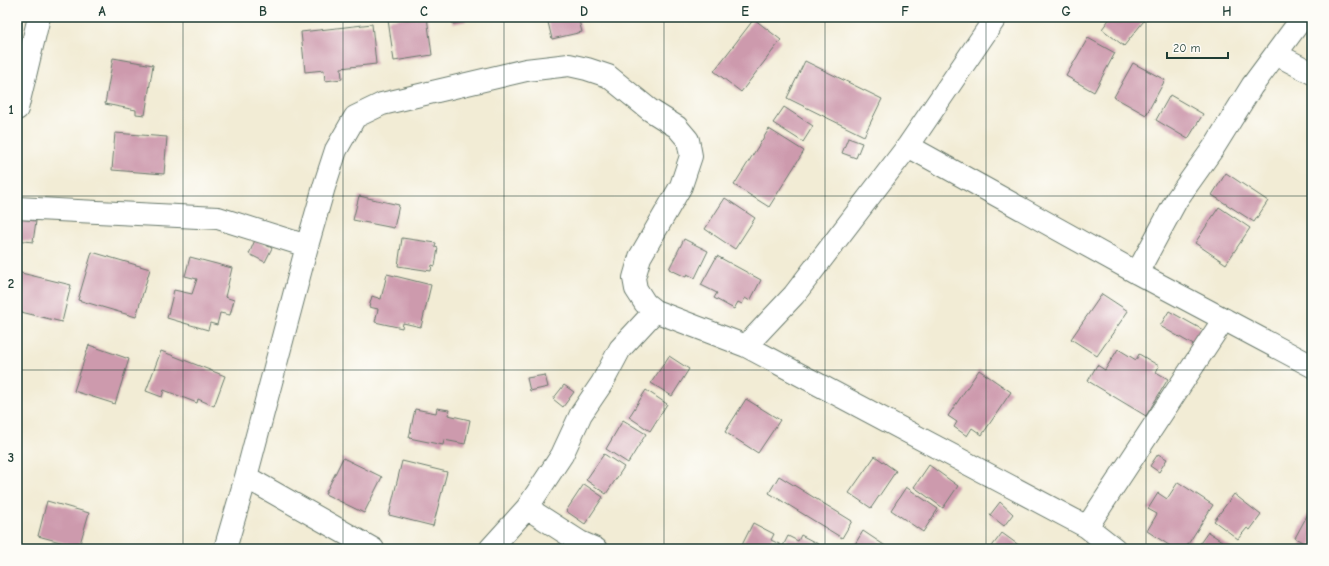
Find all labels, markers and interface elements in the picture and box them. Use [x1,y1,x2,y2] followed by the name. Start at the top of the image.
[98,4,106,19] text: A
[259,4,267,19] text: B
[420,4,428,19] text: C
[580,4,588,19] text: D
[741,4,749,19] text: E
[901,4,909,19] text: F
[1061,4,1071,19] text: G
[1222,4,1232,19] text: H
[1167,34,1228,60] scale bar
[1173,41,1201,55] text: 20 m
[8,102,14,117] text: 1
[8,276,14,291] text: 2
[8,450,14,465] text: 3

